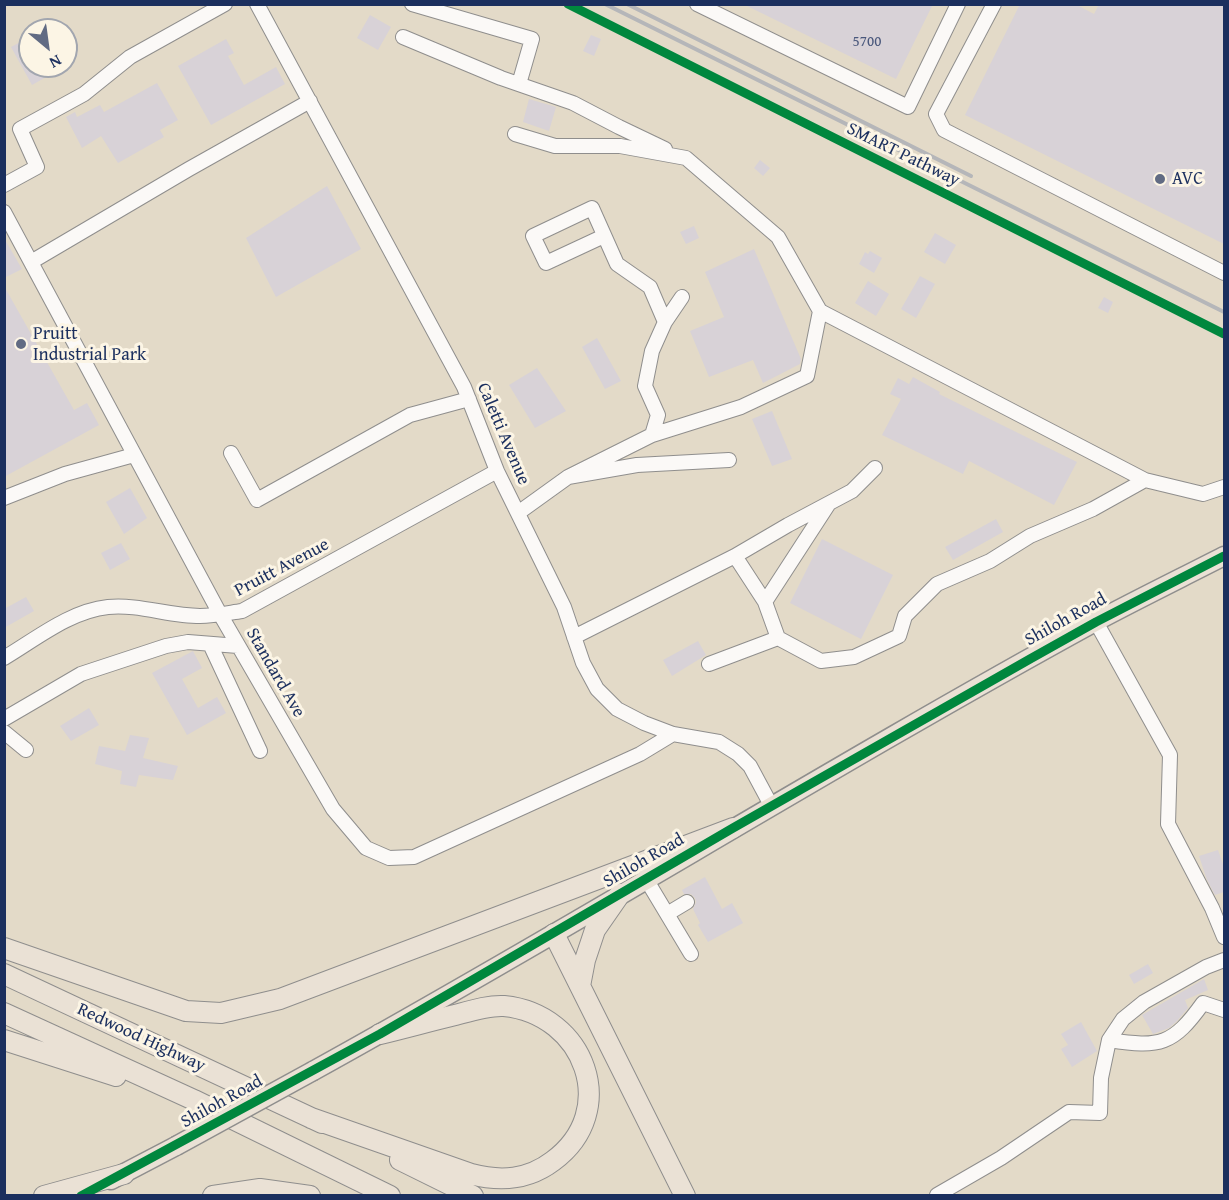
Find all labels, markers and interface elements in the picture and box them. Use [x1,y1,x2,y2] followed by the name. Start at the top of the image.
[18,18,78,78] north arrow
[853,33,881,51] house number: 5700
[45,49,66,75] text: N
[843,118,963,192] street label: SMART Pathway
[1172,168,1203,190] place label: AVC
[1153,172,1167,186] marker: AVC
[33,323,146,366] place label: Pruitt Industrial Park
[14,337,28,351] marker: Pruitt Industrial Park
[472,380,534,488] street label: Caletti Avenue
[231,534,333,602] street label: Pruitt Avenue
[1021,589,1111,651] street label: Shiloh Road
[241,624,309,722] street label: Standard Ave
[600,829,688,893] street label: Shiloh Road
[73,999,209,1077] street label: Redwood Highway
[177,1071,267,1133] street label: Shiloh Road

